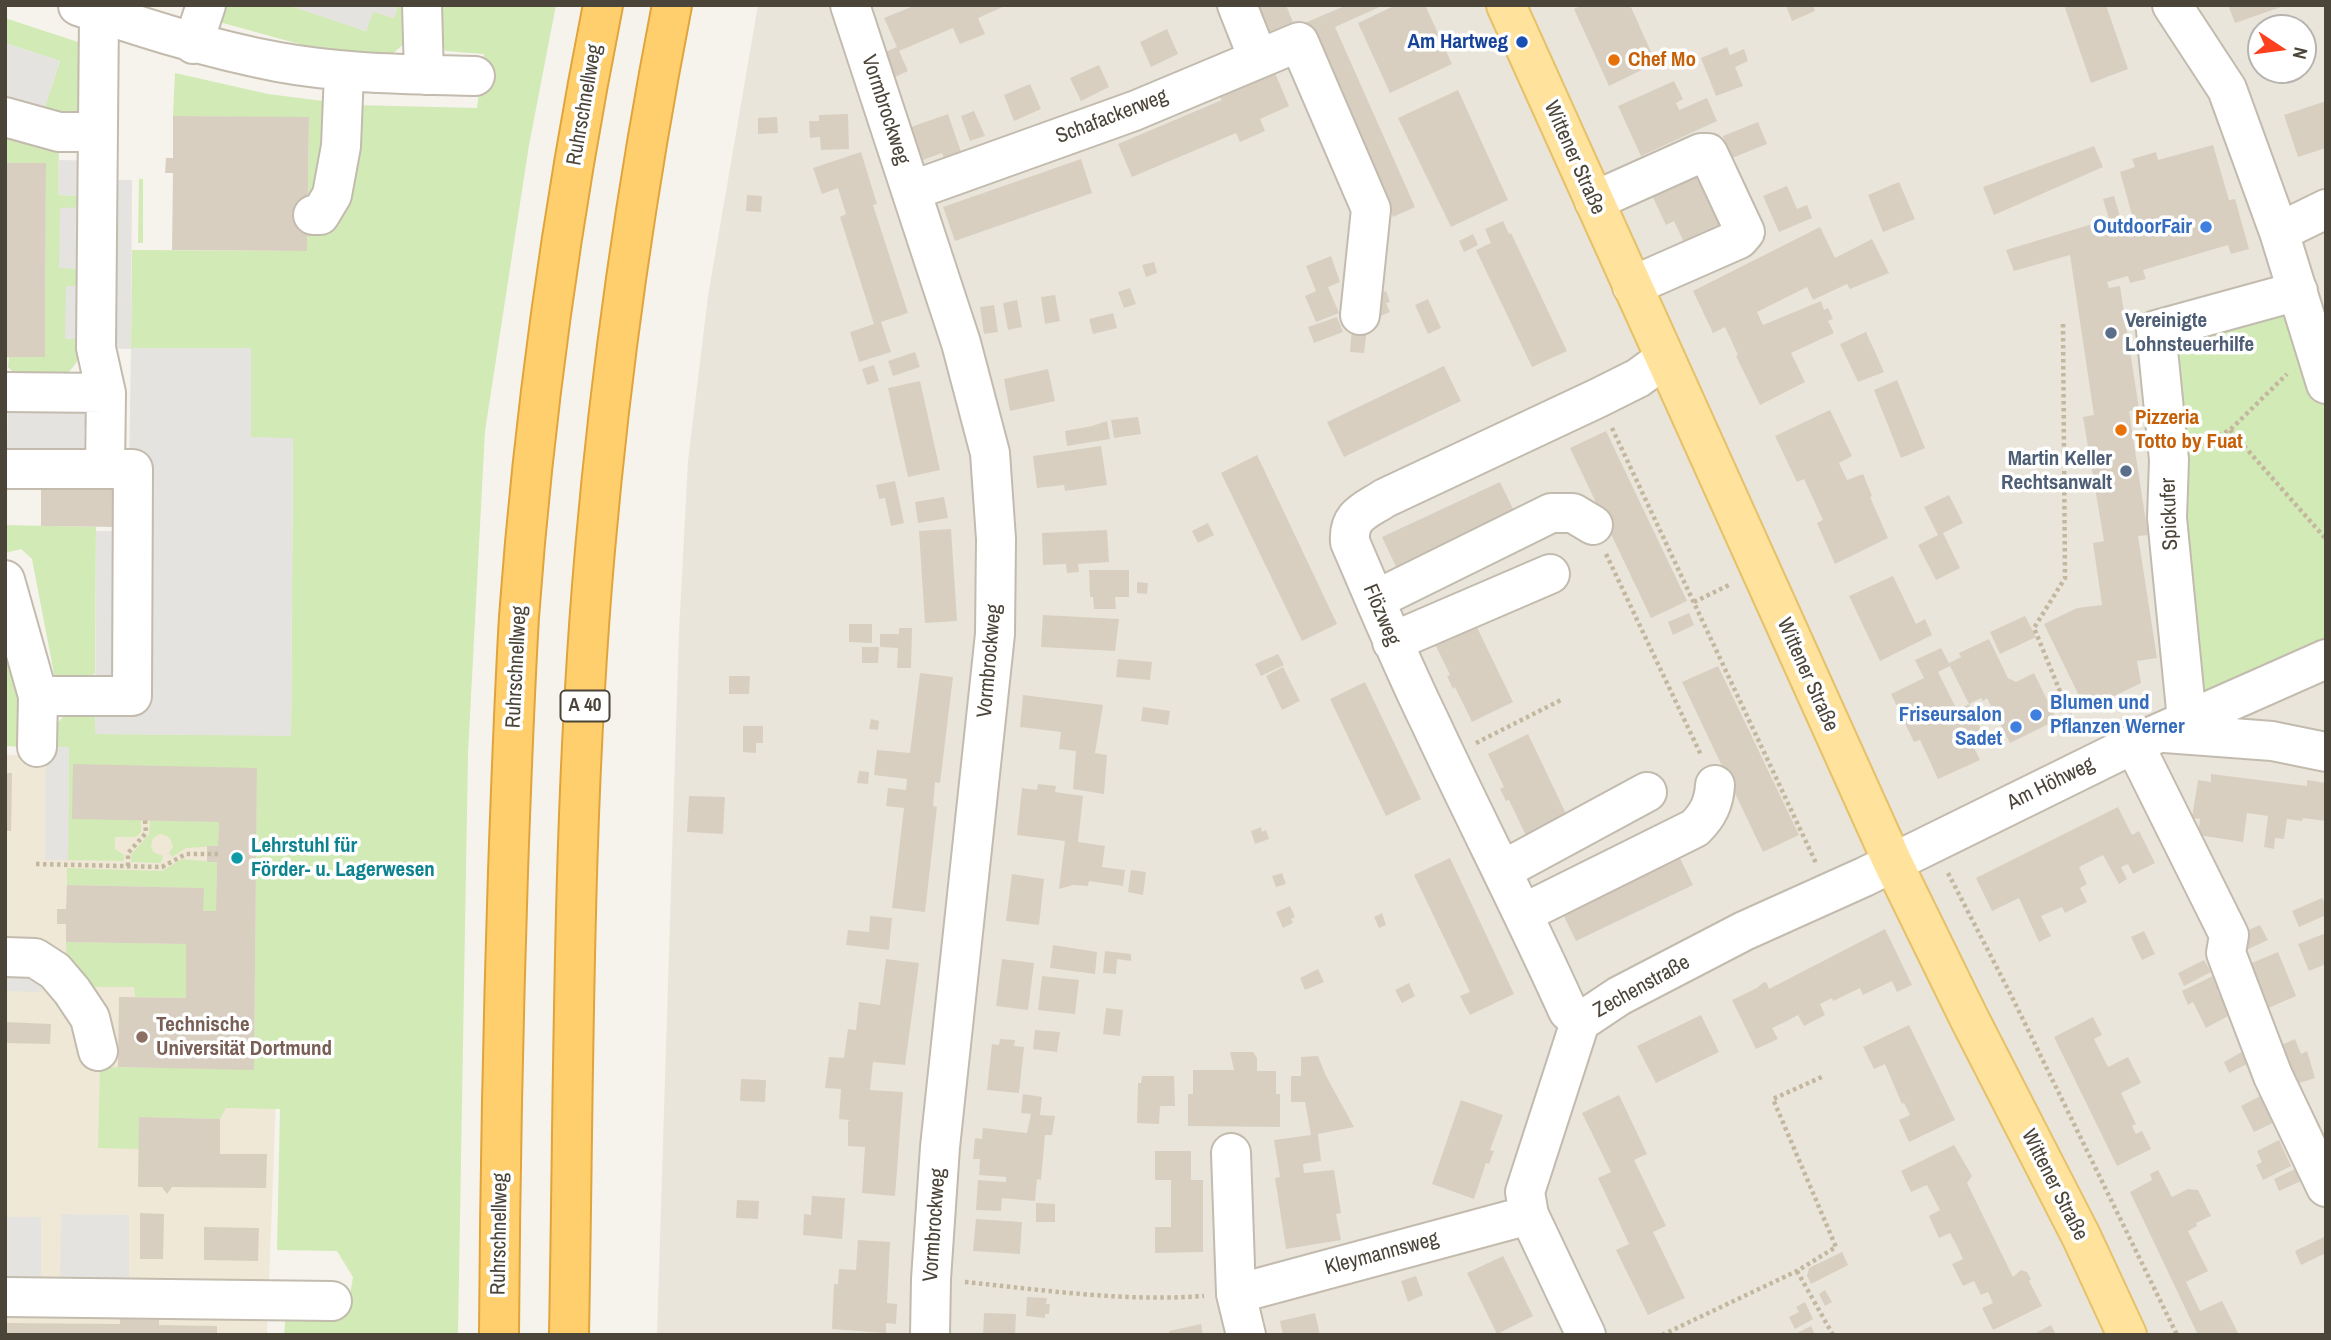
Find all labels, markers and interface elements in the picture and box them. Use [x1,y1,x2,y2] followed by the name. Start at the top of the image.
[2247,14,2317,84] north arrow
[1408,29,1508,55] place label: Am Hartweg
[1514,34,1530,50] marker: Am Hartweg
[562,42,608,168] street label: Ruhrschnellweg
[2287,45,2314,62] text: N
[1628,47,1696,73] place label: Chef Mo
[855,52,915,168] street label: Vormbrockweg
[1606,52,1622,68] marker: Chef Mo
[1053,84,1171,150] street label: Schafackerweg
[1538,97,1610,219] street label: Wittener Straße
[2093,214,2192,240] place label: OutdoorFair
[2198,219,2214,235] marker: OutdoorFair
[2125,308,2254,358] place label: Vereinigte Lohnsteuerhilfe
[2103,325,2119,341] marker: Vereinigte Lohnsteuerhilfe
[2135,405,2243,455] place label: Pizzeria Totto by Fuat
[2113,422,2129,438] marker: Pizzeria Totto by Fuat
[2001,446,2112,496] place label: Martin Keller Rechtsanwalt
[2118,463,2134,479] marker: Martin Keller Rechtsanwalt
[2156,477,2184,551] street label: Spickufer
[1357,581,1405,649] street label: Flözweg
[972,603,1008,719] street label: Vormbrockweg
[501,605,533,729] street label: Ruhrschnellweg
[1771,614,1843,736] street label: Wittener Straße
[2050,690,2185,740] place label: Blumen und Pflanzen Werner
[560,691,610,722] road number: A 40
[1899,702,2002,752] place label: Friseursalon Sadet
[2028,707,2044,723] marker: Blumen und Pflanzen Werner
[2008,719,2024,735] marker: Friseursalon Sadet
[2003,752,2099,816] street label: Am Höhweg
[251,833,435,883] place label: Lehrstuhl für Förder- u. Lagerwesen
[229,850,245,866] marker: Lehrstuhl für Förder- u. Lagerwesen
[1589,950,1695,1024] street label: Zechenstraße
[156,1012,332,1062] place label: Technische Universität Dortmund
[134,1029,150,1045] marker: Technische Universität Dortmund
[2015,1125,2093,1245] street label: Wittener Straße
[918,1167,952,1283] street label: Vormbrockweg
[486,1173,514,1295] street label: Ruhrschnellweg
[1322,1227,1442,1281] street label: Kleymannsweg

